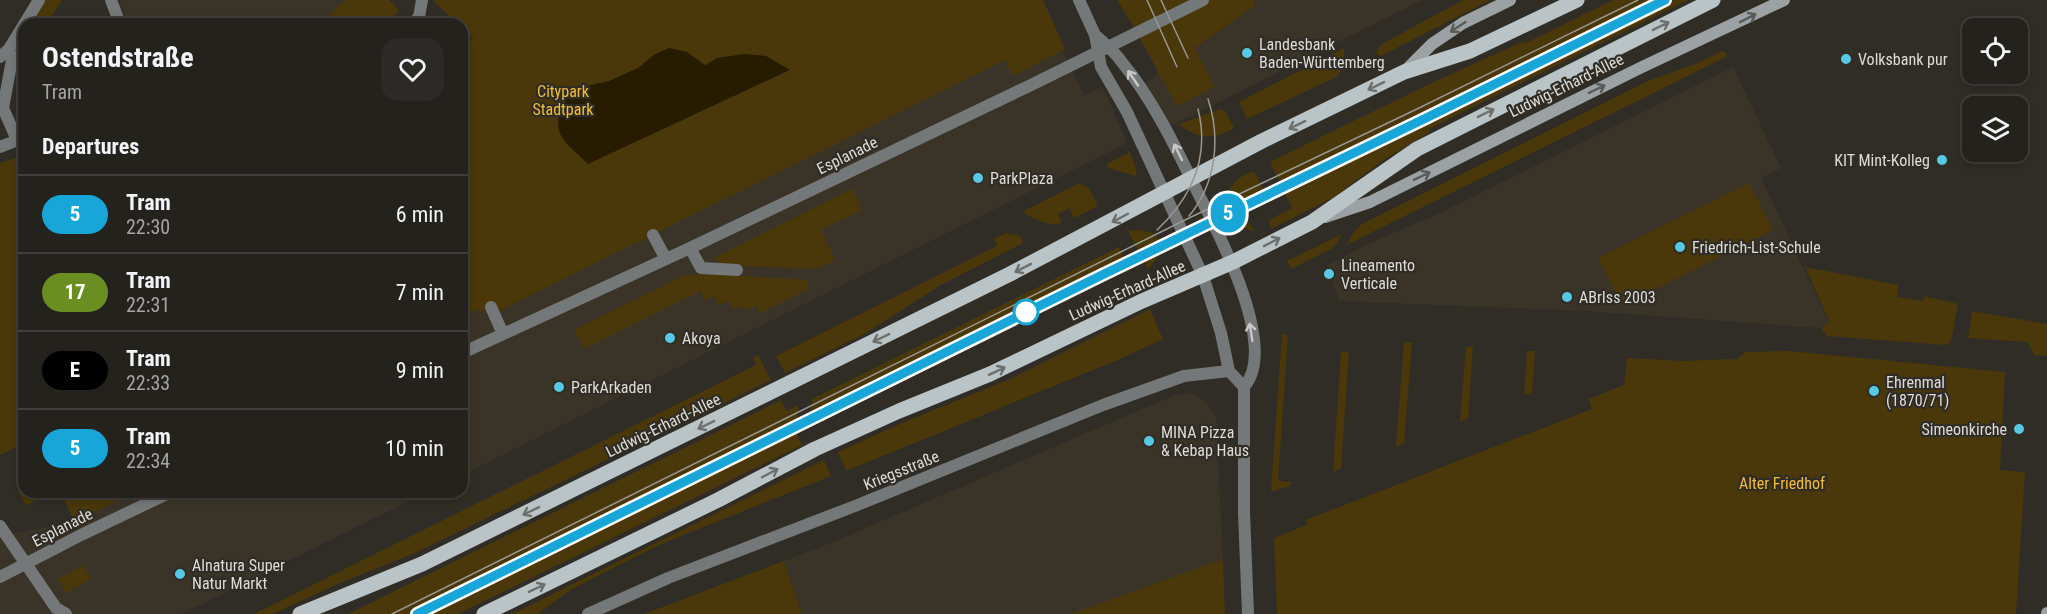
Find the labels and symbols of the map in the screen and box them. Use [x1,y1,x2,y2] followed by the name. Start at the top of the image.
[1738,12,1756,24] one-way arrow
[1651,20,1669,31] one-way arrow
[1450,21,1467,33] one-way arrow
[1259,35,1385,72] place label: Landesbank Baden-Württemberg
[1240,46,1254,60] marker: Landesbank Baden-Württemberg
[1506,49,1627,121] street label: Ludwig-Erhard-Allee
[1858,50,1948,69] place label: Volksbank pur
[1839,52,1853,66] marker: Volksbank pur
[1127,70,1139,87] one-way arrow
[1368,81,1386,92] one-way arrow
[532,82,594,119] park label: Citypark Stadtpark
[1587,83,1605,95] one-way arrow
[1477,107,1495,118] one-way arrow
[1288,119,1306,131] one-way arrow
[814,133,881,178] street label: Esplanade
[1172,144,1184,162] one-way arrow
[1834,151,1930,170] place label: KIT Mint-Kolleg
[1935,153,1949,167] marker: KIT Mint-Kolleg
[990,169,1053,188] place label: ParkPlaza
[1413,169,1431,181] one-way arrow
[971,171,985,185] marker: ParkPlaza
[1208,194,1248,232] line badge: 5
[1111,212,1129,224] one-way arrow
[1263,236,1280,248] one-way arrow
[1692,238,1821,257] place label: Friedrich-List-Schule
[1673,240,1687,254] marker: Friedrich-List-Schule
[1066,256,1188,325] street label: Ludwig-Erhard-Allee
[1341,256,1415,293] place label: Lineamento Verticale
[1014,263,1032,274] one-way arrow
[1322,267,1336,281] marker: Lineamento Verticale
[1579,288,1656,307] place label: ABrIss 2003
[1560,290,1574,304] marker: ABrIss 2003
[1013,299,1039,325] unlabelled marker
[1246,322,1257,342] one-way arrow
[682,329,721,348] place label: Akoya
[663,331,677,345] marker: Akoya
[872,333,890,345] one-way arrow
[987,365,1005,377] one-way arrow
[1886,373,1949,410] place label: Ehrenmal (1870/71)
[571,378,652,397] place label: ParkArkaden
[552,380,566,394] marker: ParkArkaden
[1867,384,1881,398] marker: Ehrenmal (1870/71)
[603,389,724,461] street label: Ludwig-Erhard-Allee
[697,419,715,431] one-way arrow
[1921,420,2007,439] place label: Simeonkirche
[2012,422,2026,436] marker: Simeonkirche
[1161,423,1249,460] place label: MINA Pizza & Kebap Haus
[1142,434,1156,448] marker: MINA Pizza & Kebap Haus
[861,447,942,494] street label: Kriegsstraße
[761,467,778,479] one-way arrow
[1739,474,1825,493] park label: Alter Friedhof
[29,504,96,551] street label: Esplanade
[522,505,540,517] one-way arrow
[192,556,285,593] place label: Alnatura Super Natur Markt
[173,567,187,581] marker: Alnatura Super Natur Markt
[527,582,545,594] one-way arrow

